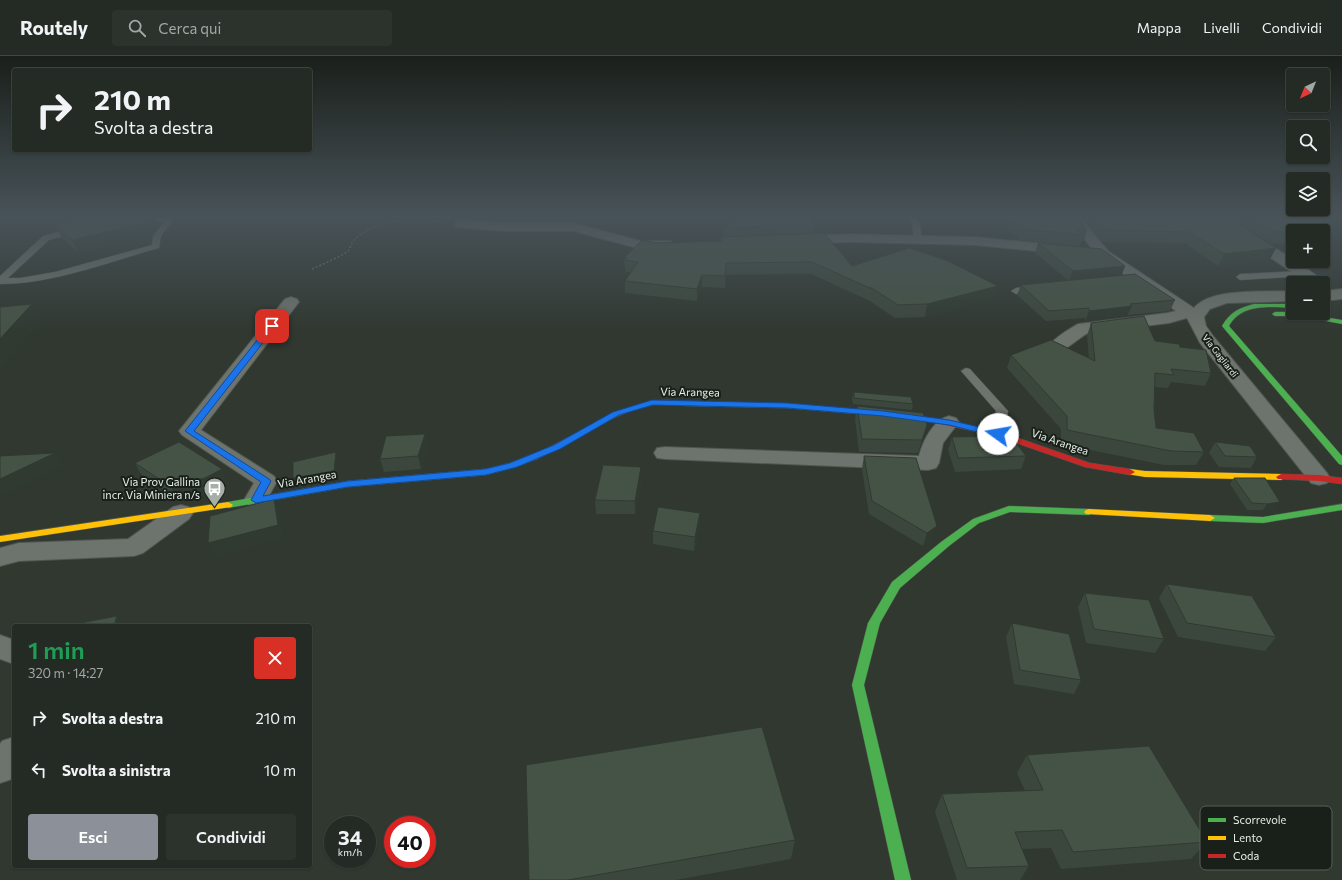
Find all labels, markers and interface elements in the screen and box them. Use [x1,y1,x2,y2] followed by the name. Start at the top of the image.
[112,10,392,46] search box
[20,16,88,39] text: Routely
[126,17,148,39] icon: search
[158,19,221,37] text: Cerca qui
[1137,19,1181,36] text: Mappa
[1203,19,1240,36] text: Livelli
[1262,19,1322,36] text: Condividi
[1286,68,1330,112] north arrow
[1286,68,1330,320] map controls
[94,82,171,116] text: 210 m
[28,84,80,136] icon: right
[94,116,213,138] text: Svolta a destra
[1286,120,1330,164] button: search
[1286,172,1330,216] button: layers
[1286,224,1330,268] button: +
[1286,276,1330,320] button: −
[255,309,289,343] pin
[261,315,283,337] icon: arrive
[1200,332,1241,379] street label: Via Gagliardi
[660,384,720,399] street label: Via Arangea
[977,413,1019,455] position arrow
[1030,426,1090,457] street label: Via Arangea
[276,467,337,490] street label: Via Arangea
[103,475,200,501] place label: Via Prov Gallina incr. Via Miniera n/s
[202,475,228,508] bus stop icon: Via Prov Gallina incr. Via Miniera n/s
[28,635,85,664] text: 1 min
[254,637,296,679] button: close
[28,665,103,681] text: 320 m · 14:27
[28,707,50,729] icon: right
[62,709,163,727] text: Svolta a destra
[256,709,296,727] text: 210 m
[28,759,50,781] icon: left
[62,761,171,779] text: Svolta a sinistra
[264,761,296,779] text: 10 m
[1200,806,1332,870] legend
[1233,813,1287,826] text: Scorrevole
[28,814,158,860] button: Esci
[166,814,296,860] button: Condividi
[384,816,436,868] speed limit sign: 40
[338,825,362,849] text: 34
[1233,831,1263,844] text: Lento
[338,846,362,858] text: km/h
[1233,849,1259,862] text: Coda

